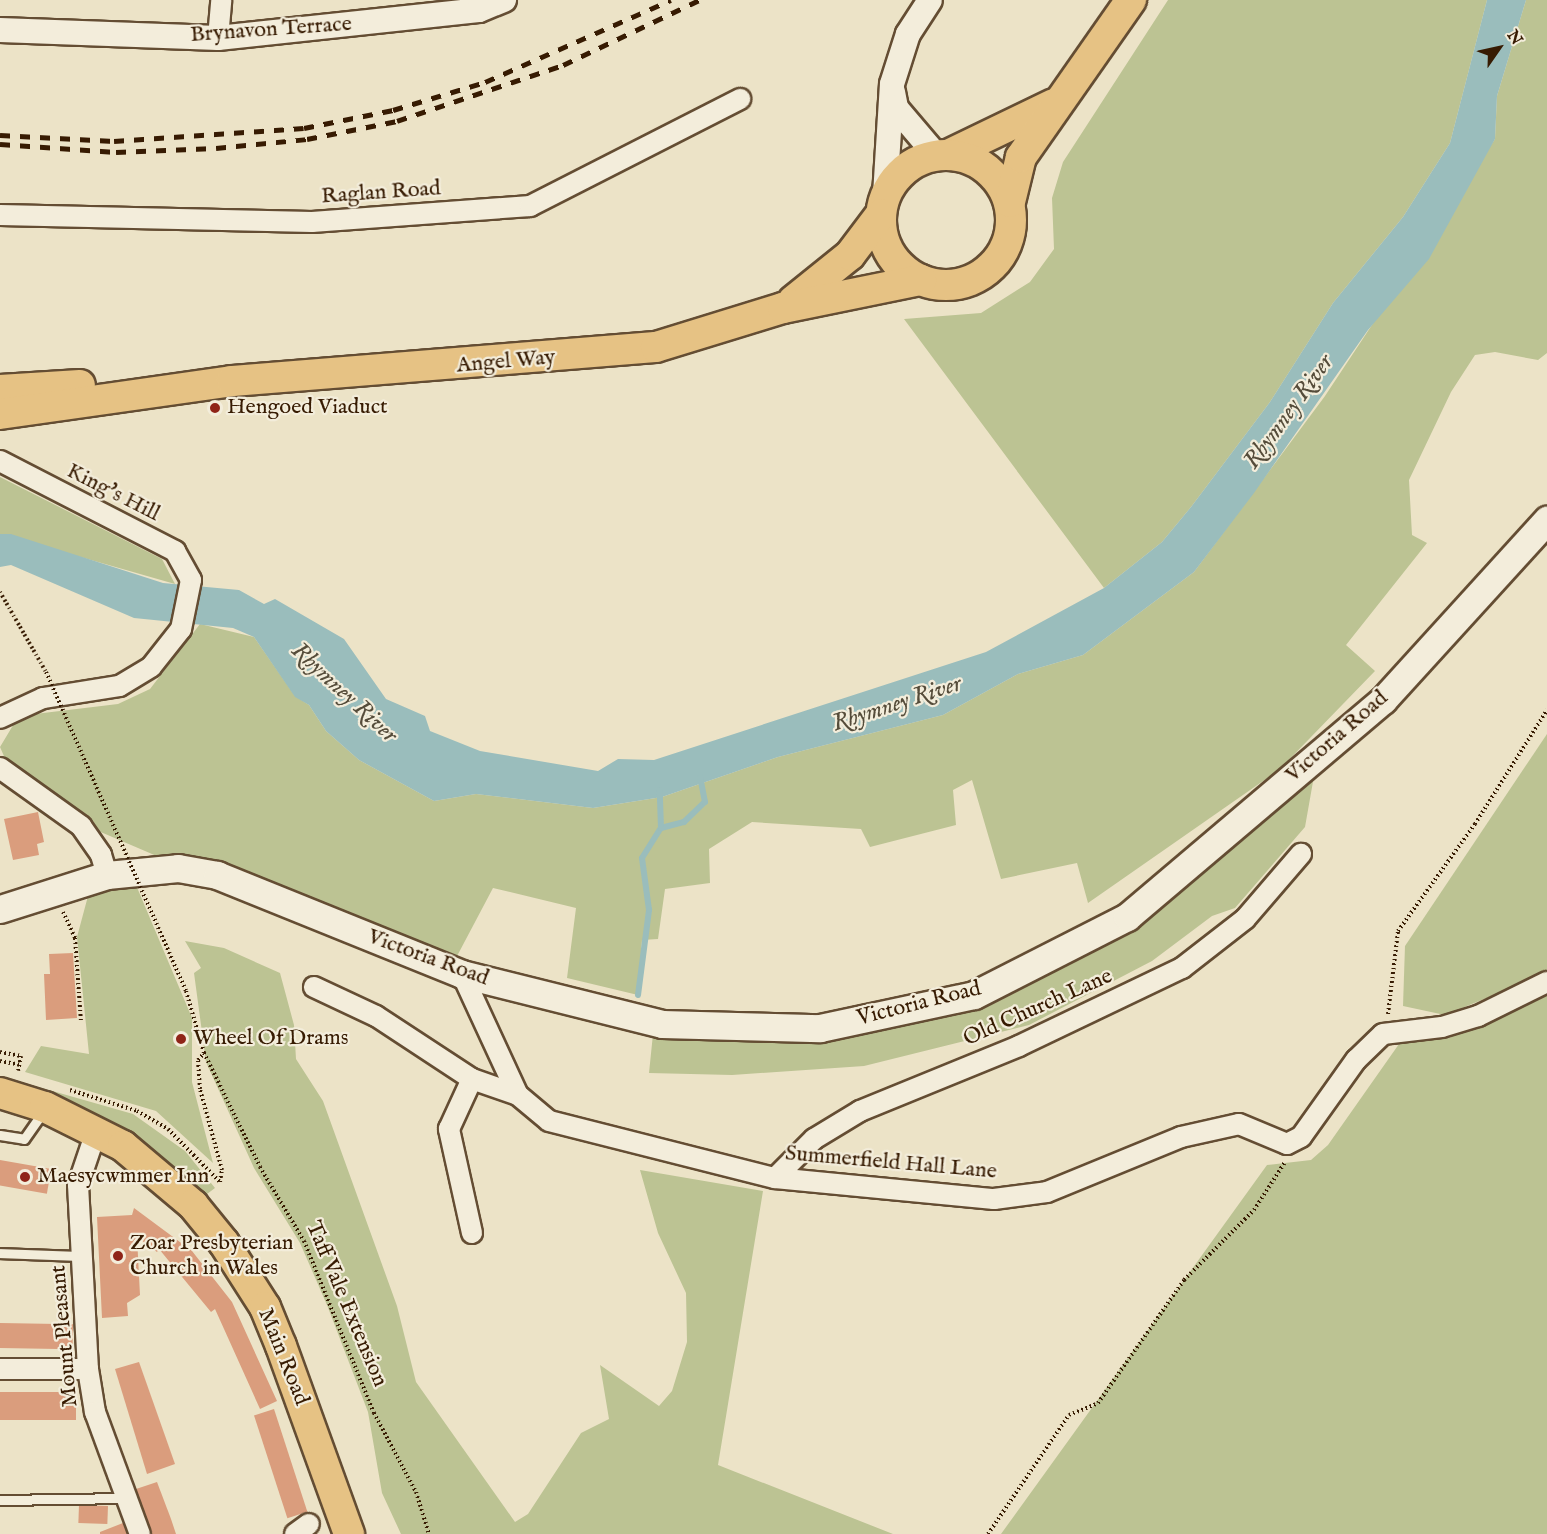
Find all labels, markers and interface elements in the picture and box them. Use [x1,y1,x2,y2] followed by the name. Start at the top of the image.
[189,11,353,49] street label: Brynavon Terrace
[1469,18,1529,78] north arrow
[1502,27,1526,49] text: N
[320,176,442,210] street label: Raglan Road
[455,345,557,379] street label: Angel Way
[1238,349,1340,475] water label: Rhymney River
[227,395,388,421] place label: Hengoed Viaduct
[208,401,222,415] marker: Hengoed Viaduct
[62,458,164,528] street label: King's Hill
[285,637,403,749] water label: Rhymney River
[829,670,965,738] water label: Rhymney River
[1280,685,1394,789] street label: Victoria Road
[364,924,492,992] street label: Victoria Road
[959,963,1117,1053] street label: Old Church Lane
[854,976,984,1032] street label: Victoria Road
[193,1026,349,1052] place label: Wheel Of Drams
[174,1032,188,1046] marker: Wheel Of Drams
[784,1141,998,1185] street label: Summerfield Hall Lane
[37,1164,209,1190] place label: Maesycwmmer Inn
[18,1170,32,1184] marker: Maesycwmmer Inn
[299,1217,393,1391] street label: Taff Vale Extension
[130,1230,294,1282] place label: Zoar Presbyterian Church in Wales
[111,1249,125,1263] marker: Zoar Presbyterian Church in Wales
[46,1264,84,1408] street label: Mount Pleasant
[252,1305,314,1409] street label: Main Road

